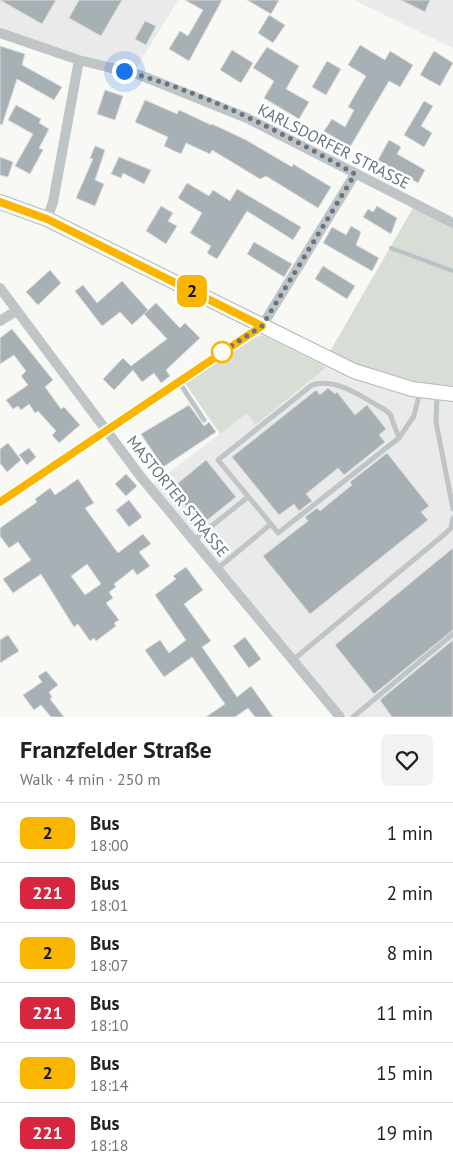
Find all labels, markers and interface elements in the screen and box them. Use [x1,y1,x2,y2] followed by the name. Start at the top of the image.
[112,59,137,84] your location
[255,99,413,193] street label: KARLSDORFER STRASSE
[176,275,208,307] line badge: 2
[187,279,197,302] text: 2
[211,341,233,363] unlabelled marker
[123,431,233,561] street label: MASTORTER STRASSE
[20,734,212,765] text: Franzfelder Straße
[381,734,433,786] button: heart
[20,769,160,789] text: Walk · 4 min · 250 m
[90,811,119,835] text: Bus
[42,821,53,844] text: 2
[387,821,433,845] text: 1 min
[90,835,128,855] text: 18:00
[90,871,119,895] text: Bus
[32,881,63,904] text: 221
[387,881,433,905] text: 2 min
[90,895,128,915] text: 18:01
[90,931,119,955] text: Bus
[42,941,53,964] text: 2
[387,941,433,965] text: 8 min
[90,955,128,975] text: 18:07
[90,991,119,1015] text: Bus
[32,1001,63,1024] text: 221
[376,1001,433,1025] text: 11 min
[90,1015,128,1035] text: 18:10
[90,1051,119,1075] text: Bus
[42,1061,53,1084] text: 2
[376,1061,433,1085] text: 15 min
[90,1075,128,1095] text: 18:14
[90,1111,119,1135] text: Bus
[32,1121,63,1144] text: 221
[376,1121,433,1145] text: 19 min
[90,1135,128,1155] text: 18:18

